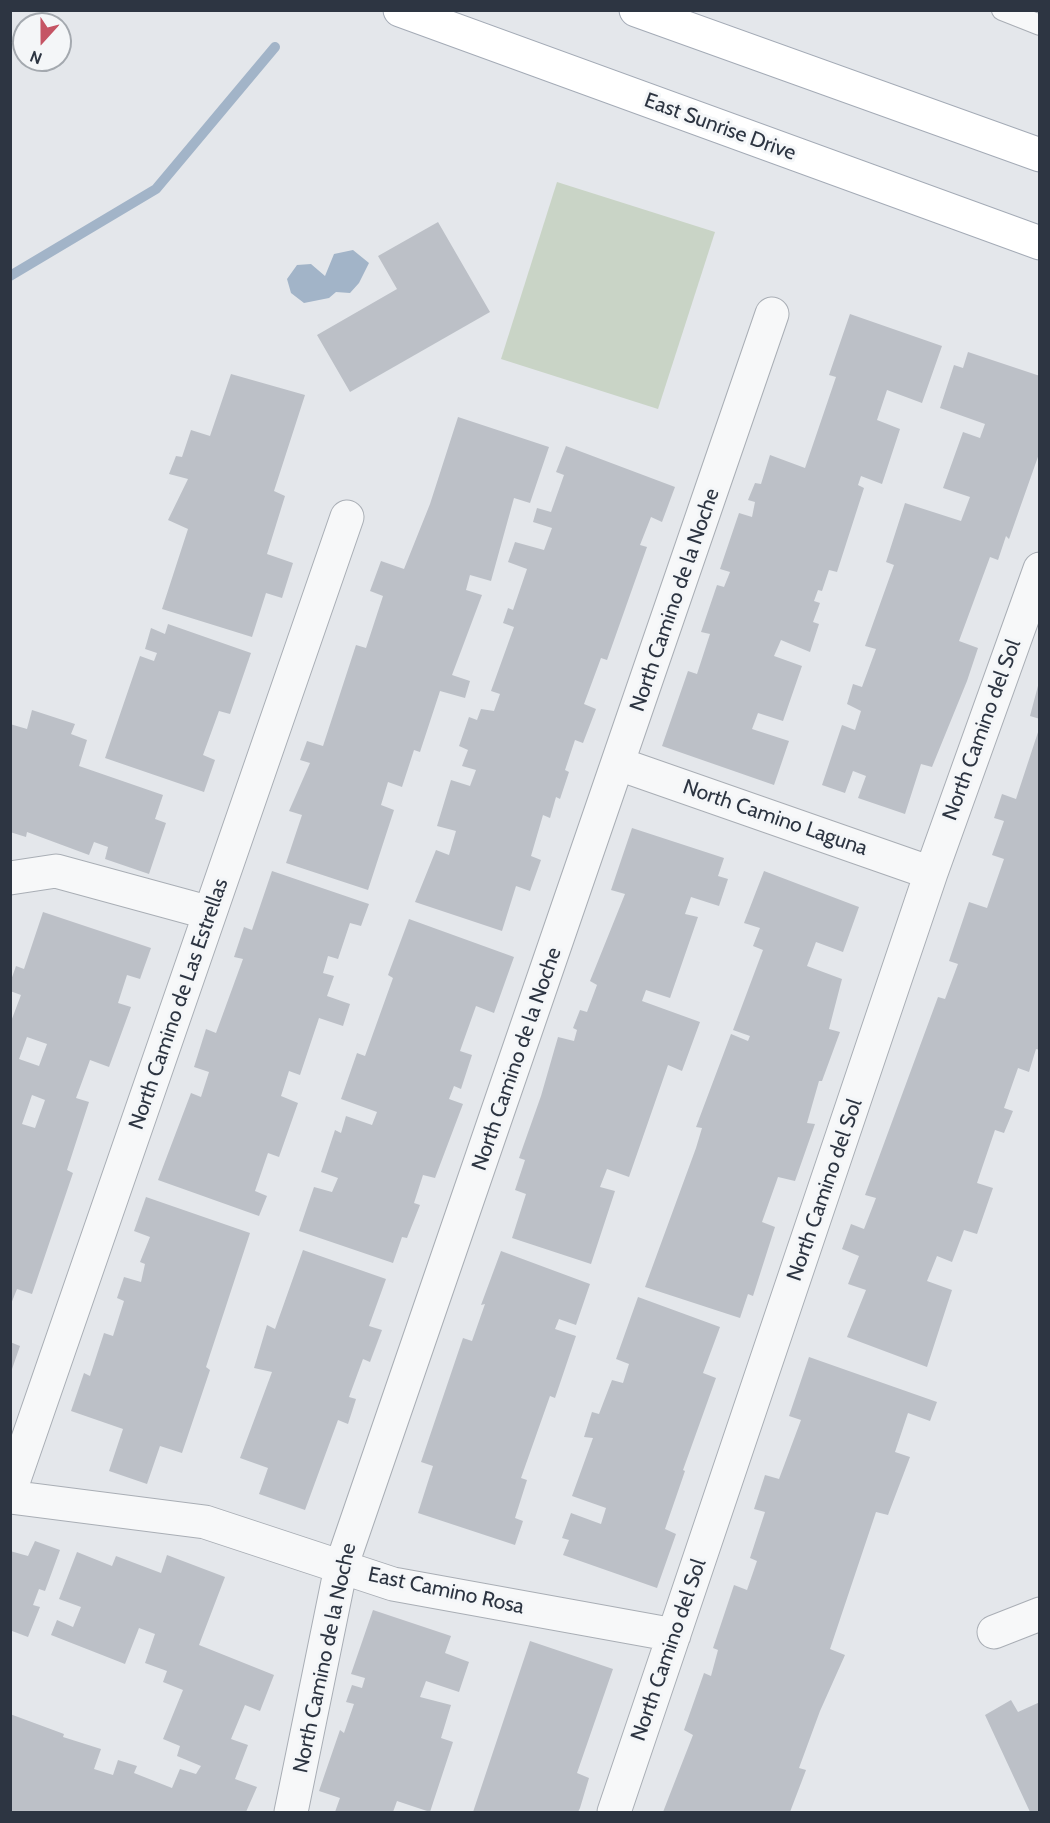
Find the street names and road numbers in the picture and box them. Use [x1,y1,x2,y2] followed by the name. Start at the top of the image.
[641,88,799,166] street label: East Sunrise Drive
[625,485,725,715] street label: North Camino de la Noche
[938,636,1026,824] street label: North Camino del Sol
[679,775,871,861] street label: North Camino Laguna
[124,875,234,1133] street label: North Camino de Las Estrellas
[467,944,567,1174] street label: North Camino de la Noche
[782,1096,868,1284] street label: North Camino del Sol
[288,1541,362,1775] street label: North Camino de la Noche
[626,1556,712,1744] street label: North Camino del Sol
[366,1562,526,1620] street label: East Camino Rosa

